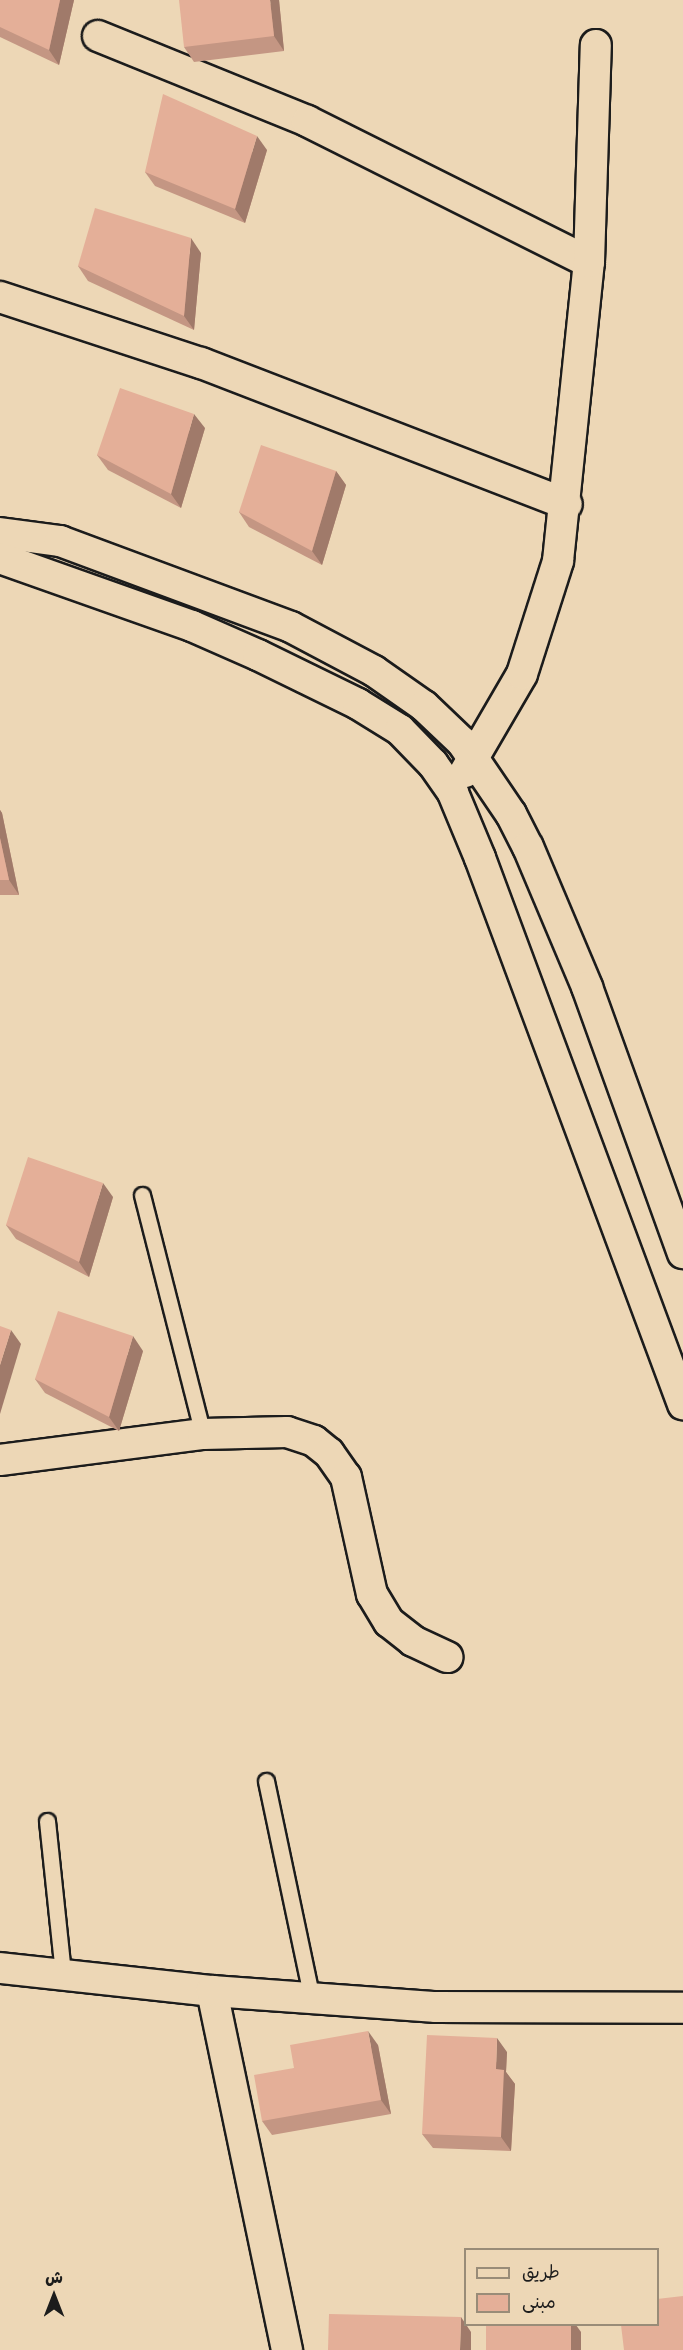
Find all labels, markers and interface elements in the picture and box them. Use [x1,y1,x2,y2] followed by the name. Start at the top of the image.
[464,2248,659,2326] legend
[522,2260,560,2284] text: طريق
[24,2266,84,2326] north arrow
[45,2267,63,2288] text: ش
[522,2290,556,2314] text: مبنى

